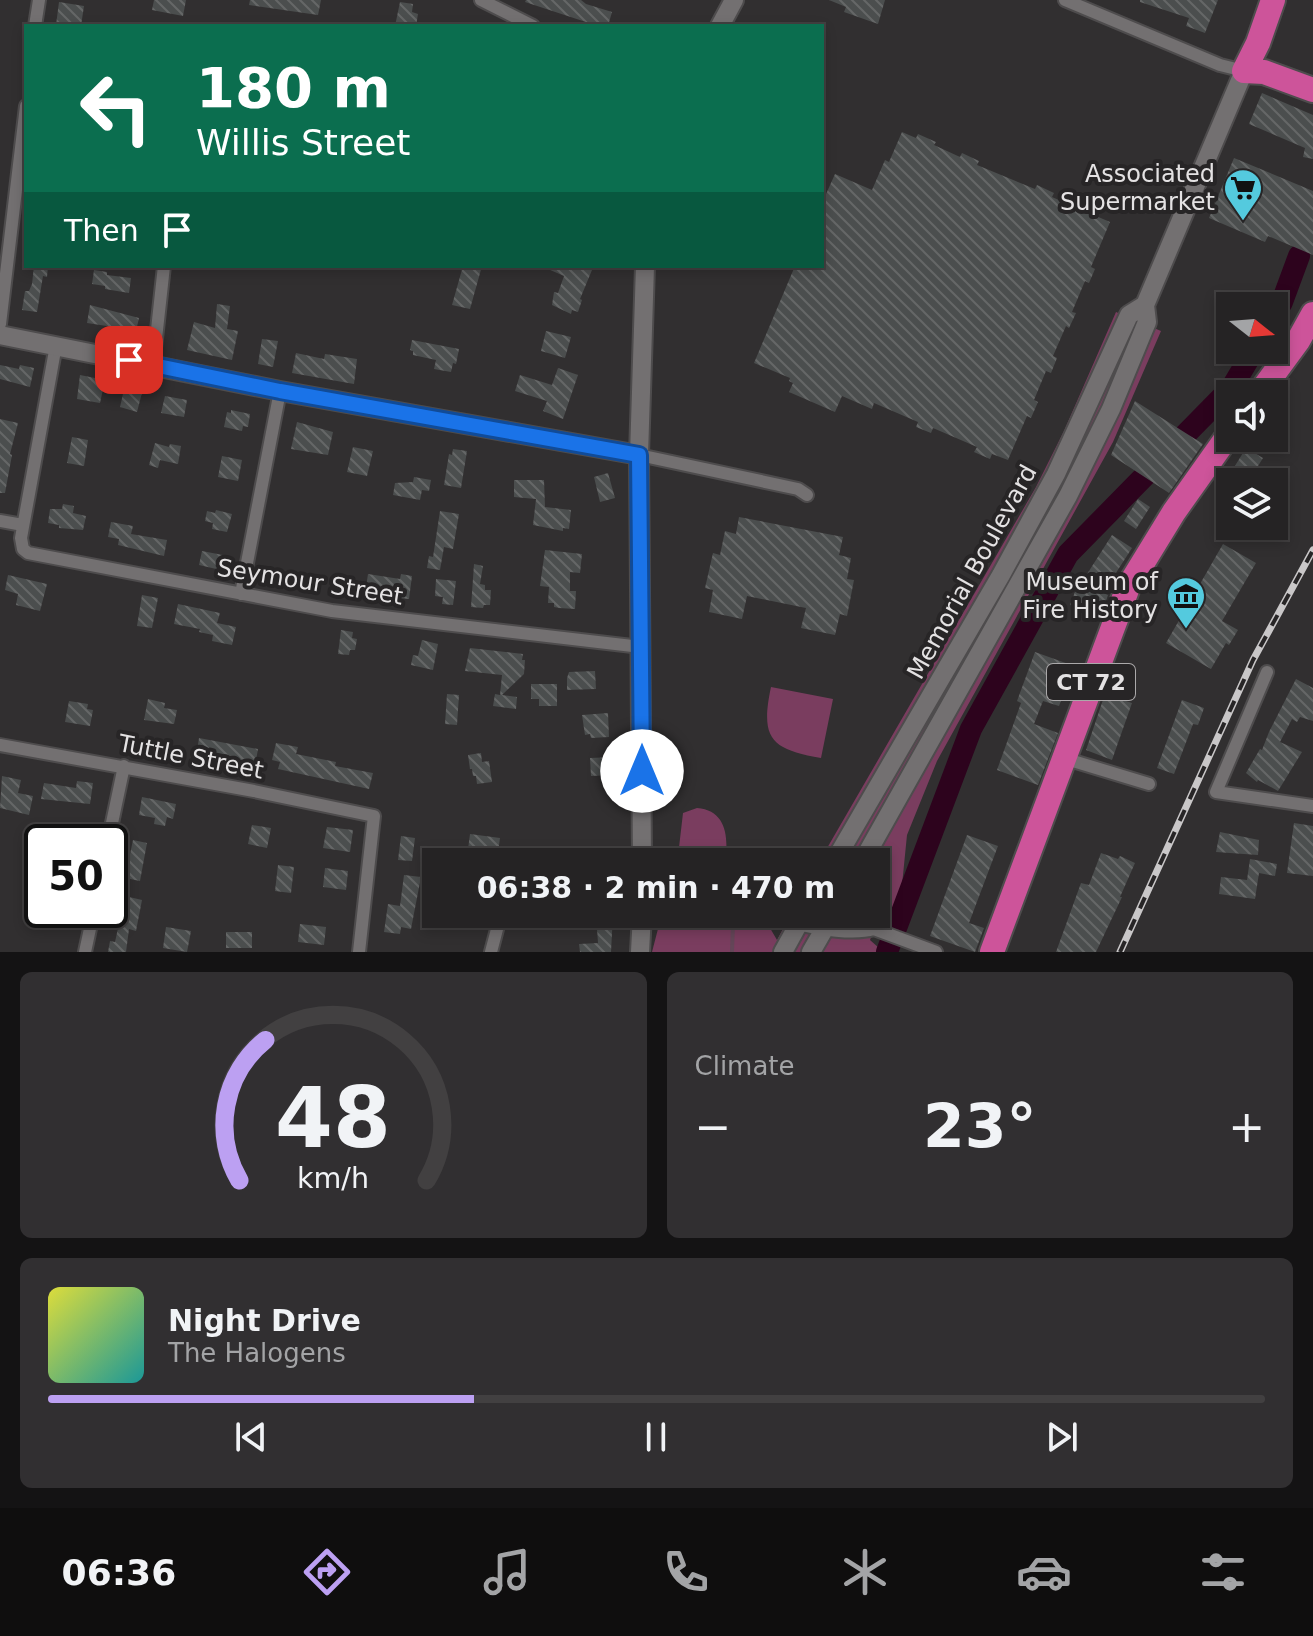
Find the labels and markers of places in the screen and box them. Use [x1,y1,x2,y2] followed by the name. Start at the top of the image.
[1060,160,1215,216] place label: Associated Supermarket
[1222,167,1264,222] supermarket icon: Associated Supermarket
[95,326,163,394] pin
[1022,568,1159,624] place label: Museum of Fire History
[1165,575,1207,630] museum icon: Museum of Fire History

